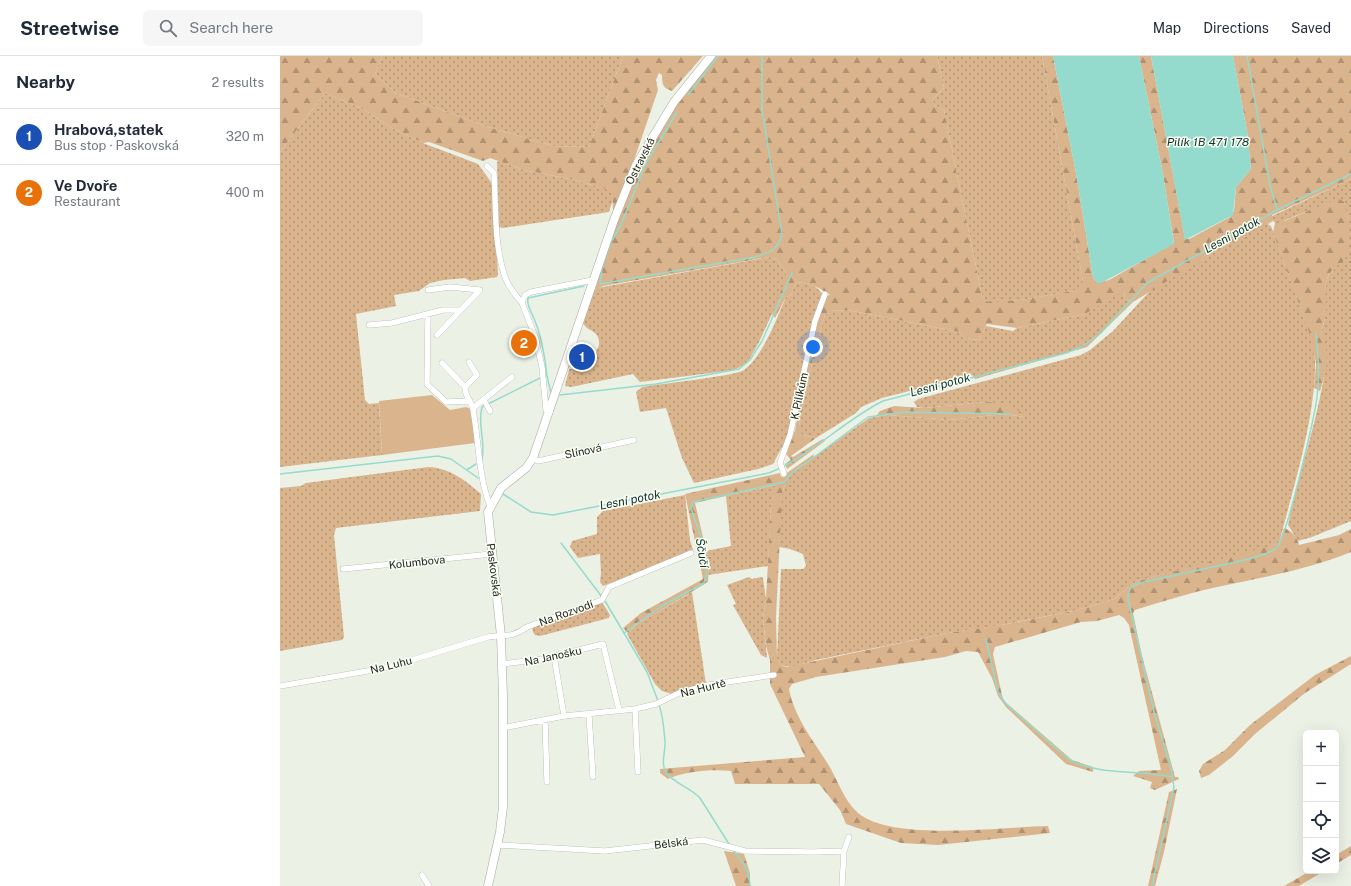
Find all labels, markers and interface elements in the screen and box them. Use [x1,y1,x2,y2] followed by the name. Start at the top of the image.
[143,10,423,46] search box
[20,17,119,39] text: Streetwise
[157,17,179,39] icon: search
[189,19,273,36] text: Search here
[1153,20,1181,36] text: Map
[1203,20,1269,36] text: Directions
[1291,20,1331,36] text: Saved
[16,72,75,92] text: Nearby
[212,75,264,90] text: 2 results
[54,121,163,138] text: Hrabová,statek
[26,129,32,144] text: 1
[226,129,264,144] text: 320 m
[1167,135,1250,149] water label: Pilík 1B 471 178
[623,136,657,186] street label: Ostravská
[54,138,179,153] text: Bus stop · Paskovská
[54,177,118,194] text: Ve Dvoře
[25,185,33,200] text: 2
[226,185,264,200] text: 400 m
[54,194,120,209] text: Restaurant
[1202,214,1263,256] water label: Lesní potok
[511,328,537,358] pin: 2
[803,337,823,357] your location
[569,342,595,372] pin: 1
[908,370,972,400] water label: Lesní potok
[788,371,810,421] street label: K Pilíkům
[563,441,603,461] street label: Slínová
[598,487,662,513] water label: Lesní potok
[693,537,711,570] water label: Ščučí
[485,543,503,597] street label: Paskovská
[388,553,446,571] street label: Kolumbova
[537,598,595,628] street label: Na Rozvodí
[523,644,583,668] street label: Na Janošku
[369,654,413,676] street label: Na Luhu
[679,677,727,699] street label: Na Hurtě
[1303,730,1339,874] map controls
[1303,730,1339,766] button: +
[1303,766,1339,802] button: −
[1303,802,1339,838] button: locate
[653,835,689,851] street label: Bělská
[1303,838,1339,874] button: layers

